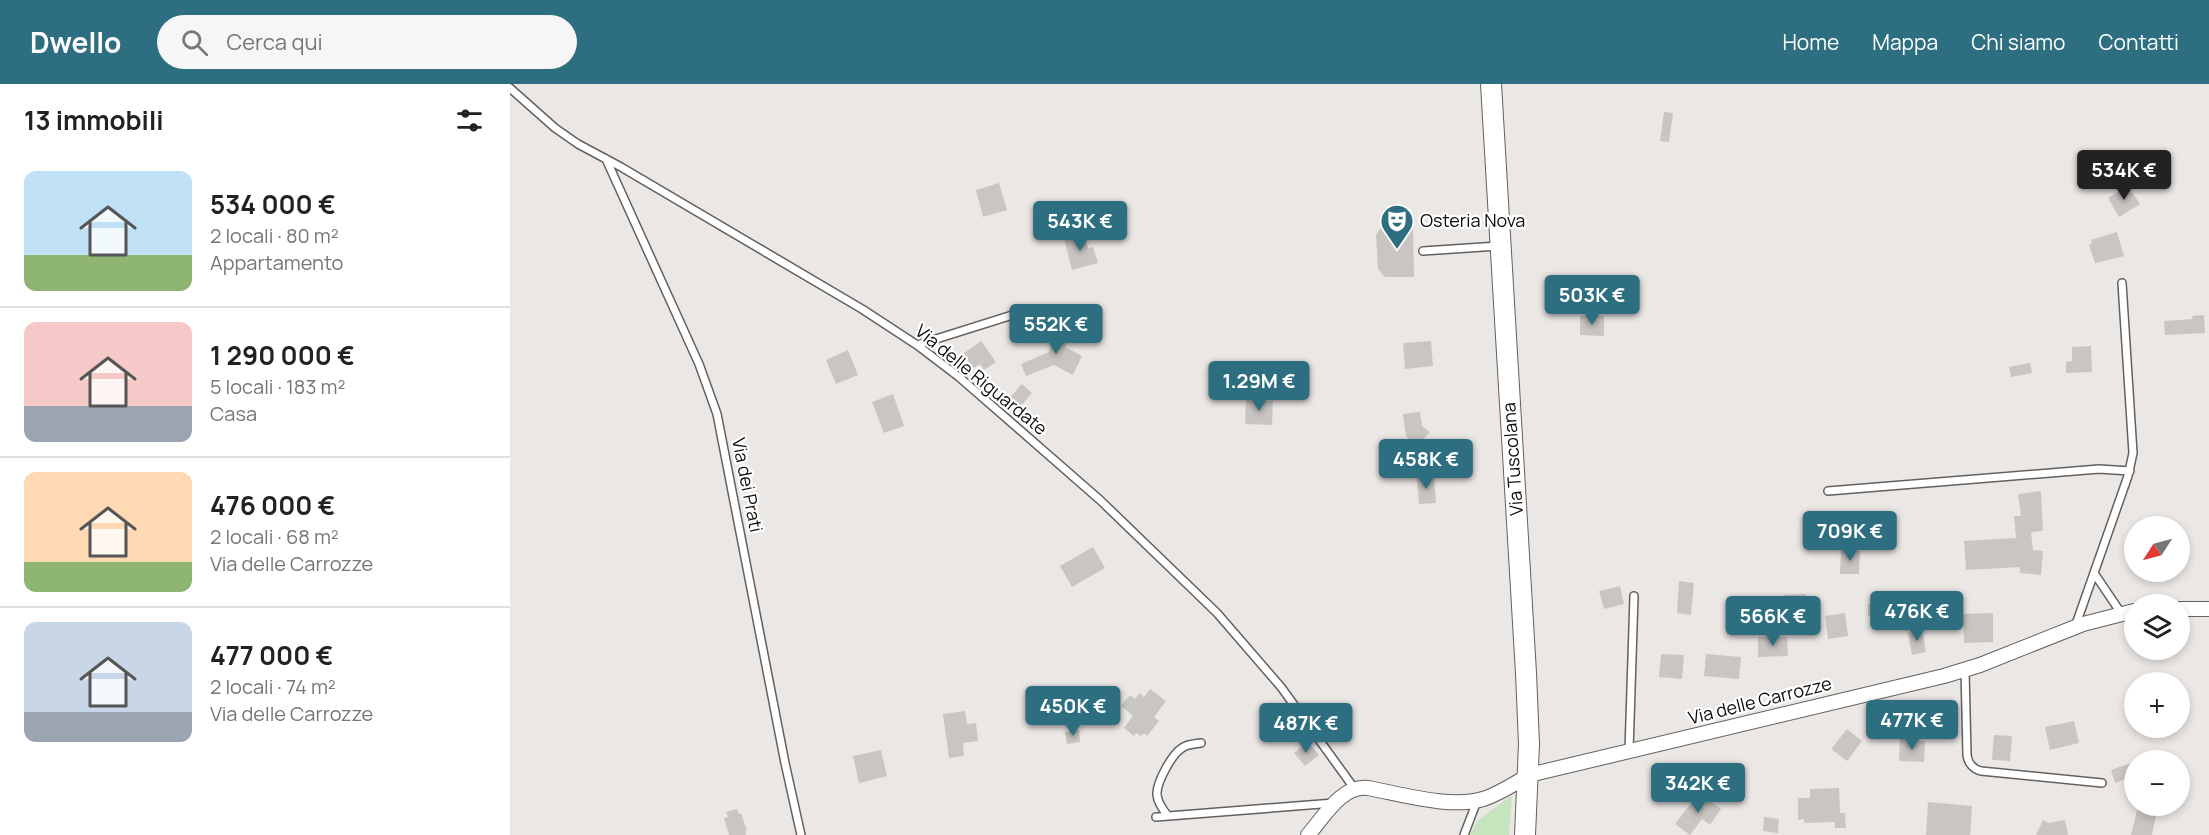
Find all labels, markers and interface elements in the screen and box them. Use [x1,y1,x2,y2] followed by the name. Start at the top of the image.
[157,15,577,69] search box
[30,23,121,61] text: Dwello
[178,26,211,59] icon: search
[226,27,323,57] text: Cerca qui
[1782,28,1839,56] text: Home
[1872,28,1938,56] text: Mappa
[1971,28,2066,56] text: Chi siamo
[2099,28,2179,56] text: Contatti
[24,102,164,138] text: 13 immobili
[453,104,486,137] icon: filters
[2075,150,2173,201] pin: 534K €
[2091,156,2157,183] text: 534K €
[210,186,336,222] text: 534 000 €
[72,195,144,267] icon: home
[1031,201,1129,252] pin: 543K €
[1379,203,1415,250] theatre icon: Osteria Nova
[1047,207,1113,234] text: 543K €
[1420,208,1525,232] place label: Osteria Nova
[210,222,339,249] text: 2 locali · 80 m²
[210,249,343,276] text: Appartamento
[1543,275,1641,326] pin: 503K €
[1559,281,1625,308] text: 503K €
[1007,304,1105,355] pin: 552K €
[1023,310,1089,337] text: 552K €
[911,319,1053,440] street label: Via delle Riguardate
[210,337,355,373] text: 1 290 000 €
[72,346,144,418] icon: home
[1204,361,1314,412] pin: 1.29M €
[1222,367,1296,394] text: 1.29M €
[210,373,345,400] text: 5 locali · 183 m²
[210,400,257,427] text: Casa
[1496,402,1528,517] street label: Via Tuscolana
[727,436,769,534] street label: Via dei Prati
[1377,439,1475,490] pin: 458K €
[1393,445,1459,472] text: 458K €
[210,487,335,523] text: 476 000 €
[72,496,144,568] icon: home
[1801,511,1899,562] pin: 709K €
[2124,516,2190,582] north arrow
[2124,516,2190,816] map controls
[1817,517,1883,544] text: 709K €
[210,523,339,550] text: 2 locali · 68 m²
[210,550,373,577] text: Via delle Carrozze
[1868,591,1966,642] pin: 476K €
[2124,594,2190,660] button: layers
[1724,596,1822,647] pin: 566K €
[1884,597,1950,624] text: 476K €
[1740,602,1806,629] text: 566K €
[210,637,333,673] text: 477 000 €
[72,646,144,718] icon: home
[1686,671,1834,729] street label: Via delle Carrozze
[2124,672,2190,738] button: +
[210,673,336,700] text: 2 locali · 74 m²
[1024,686,1122,737] pin: 450K €
[1039,692,1107,719] text: 450K €
[210,700,373,727] text: Via delle Carrozze
[1863,700,1961,751] pin: 477K €
[1257,703,1355,754] pin: 487K €
[1880,706,1944,733] text: 477K €
[1273,709,1339,736] text: 487K €
[2124,750,2190,816] button: −
[1649,763,1747,814] pin: 342K €
[1665,769,1731,796] text: 342K €

